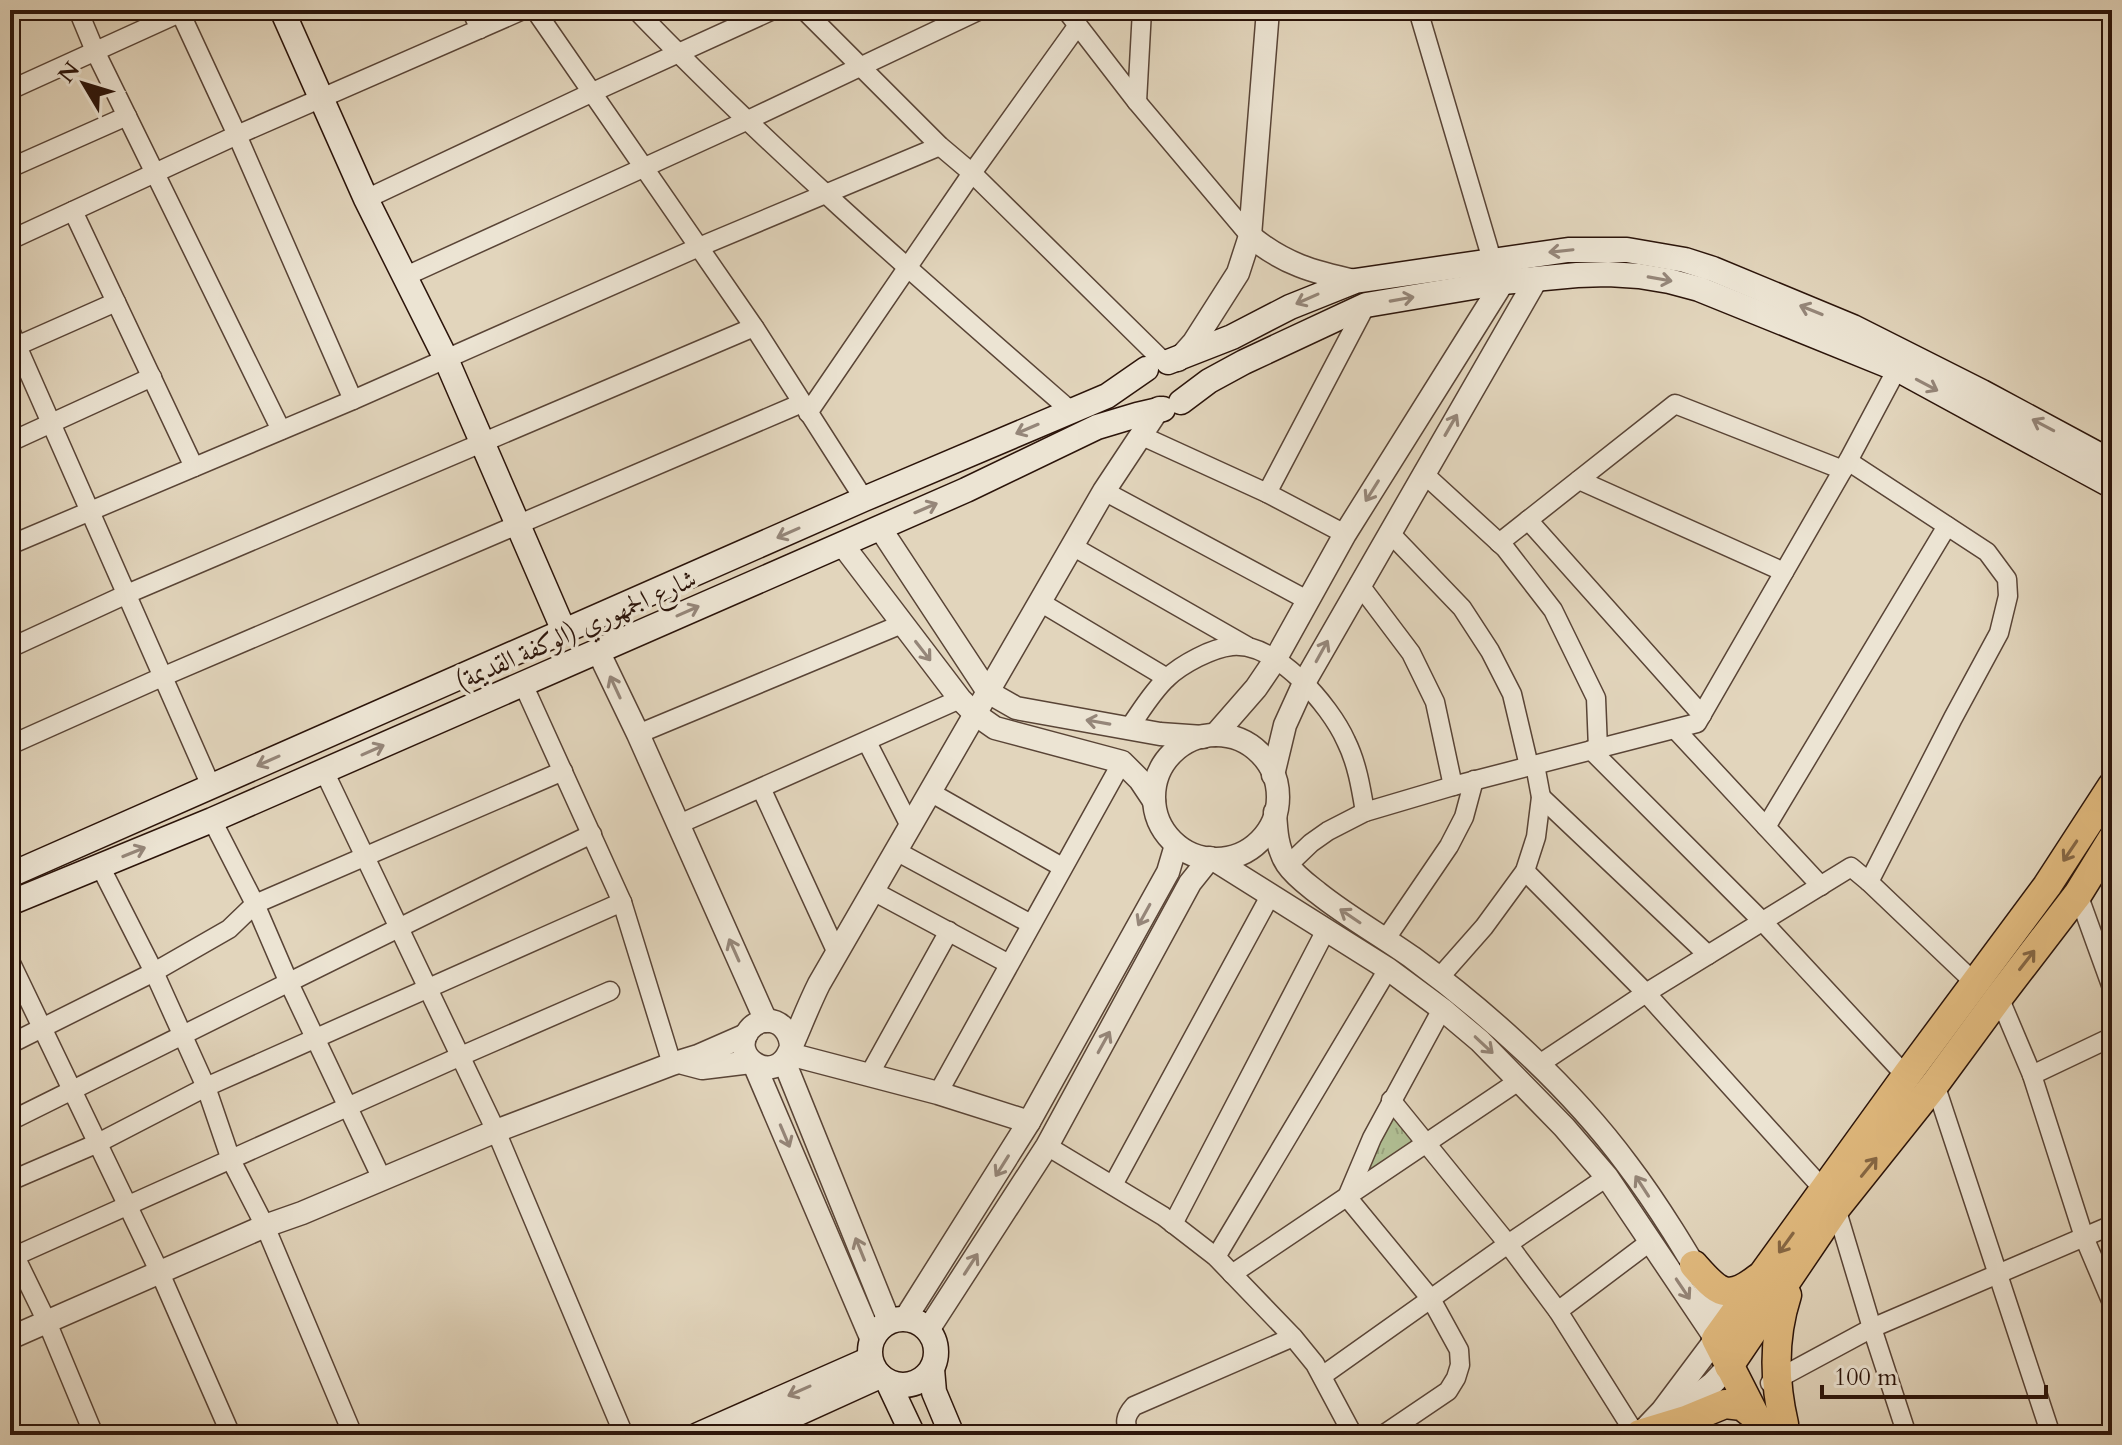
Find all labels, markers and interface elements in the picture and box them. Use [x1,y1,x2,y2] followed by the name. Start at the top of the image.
[44,44,124,124] north arrow
[51,56,87,89] text: N
[1548,244,1575,259] one-way arrow
[1646,273,1672,288] one-way arrow
[1389,291,1414,306] one-way arrow
[1295,293,1320,308] one-way arrow
[1799,301,1824,316] one-way arrow
[1914,378,1938,394] one-way arrow
[1443,414,1459,437] one-way arrow
[2032,417,2056,432] one-way arrow
[1015,423,1040,438] one-way arrow
[1364,479,1380,502] one-way arrow
[913,499,938,514] one-way arrow
[777,526,801,541] one-way arrow
[450,561,704,703] street label: شارع الجمهوري (الوكفة القديمة)
[675,603,700,618] one-way arrow
[1314,639,1330,663] one-way arrow
[914,640,931,661] one-way arrow
[607,676,622,700] one-way arrow
[1085,714,1111,729] one-way arrow
[360,741,385,756] one-way arrow
[257,754,281,769] one-way arrow
[2062,840,2078,862] one-way arrow
[121,844,146,858] one-way arrow
[1136,903,1152,926] one-way arrow
[1339,908,1361,924] one-way arrow
[725,938,740,963] one-way arrow
[2019,950,2036,971] one-way arrow
[1097,1030,1112,1054] one-way arrow
[1474,1036,1494,1055] one-way arrow
[779,1123,794,1148] one-way arrow
[993,1154,1010,1176] one-way arrow
[1860,1157,1878,1178] one-way arrow
[1633,1175,1650,1197] one-way arrow
[1777,1232,1794,1253] one-way arrow
[852,1237,866,1262] one-way arrow
[962,1254,979,1276] one-way arrow
[1675,1278,1691,1300] one-way arrow
[1822,1349,2046,1399] scale bar
[1834,1361,1898,1394] text: 100 m
[787,1384,812,1399] one-way arrow

